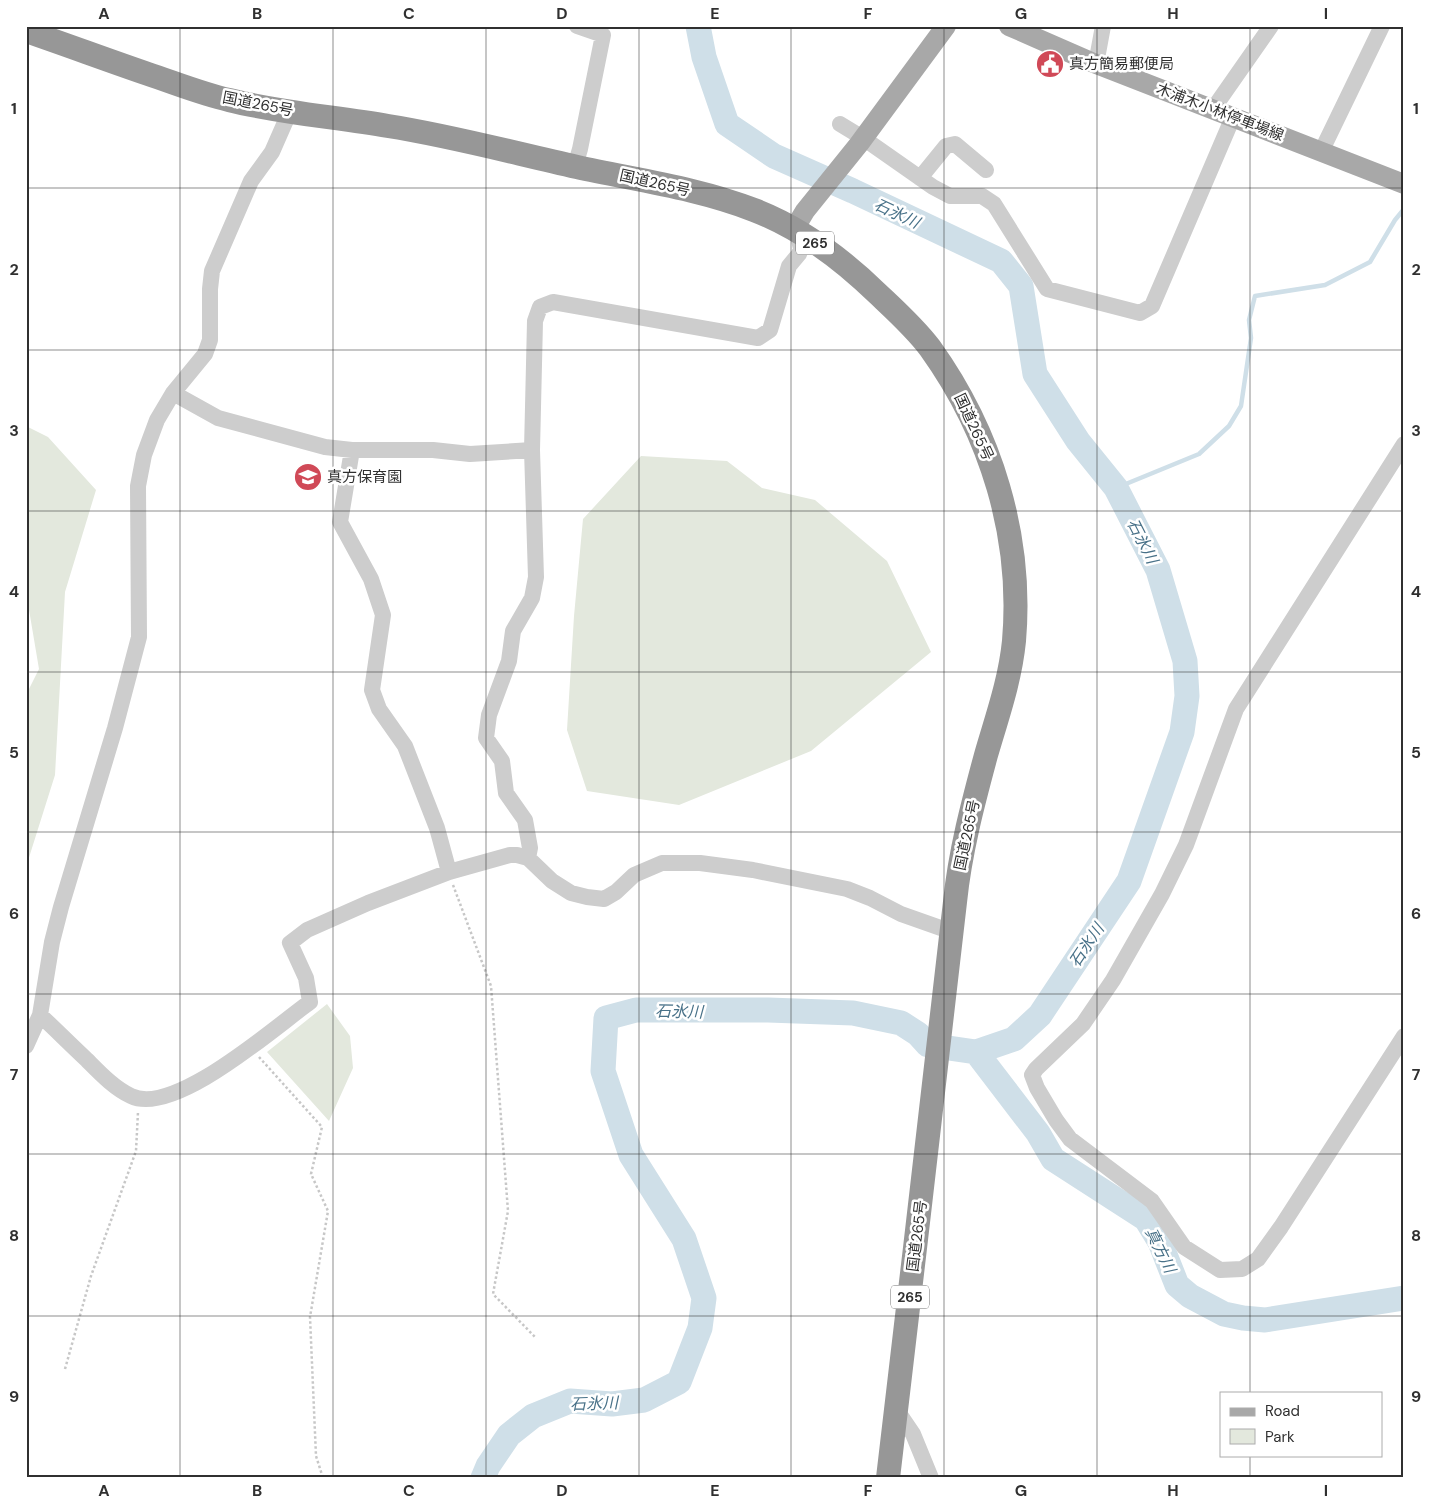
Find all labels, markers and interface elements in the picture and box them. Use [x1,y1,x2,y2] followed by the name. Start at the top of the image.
[98,3,110,24] text: A
[252,3,262,24] text: B
[403,3,415,24] text: C
[556,3,568,24] text: D
[710,3,720,24] text: E
[864,3,873,24] text: F
[1015,3,1027,24] text: G
[1167,3,1179,24] text: H
[1324,3,1328,24] text: I
[1035,49,1065,79] public building icon: 真方簡易郵便局
[1069,54,1174,74] place label: 真方簡易郵便局
[1153,78,1287,146] street label: 木浦木小林停車場線
[221,87,295,121] street label: 国道265号
[11,98,17,119] text: 1
[1413,98,1419,119] text: 1
[618,165,692,201] street label: 国道265号
[871,194,925,234] water label: 石氷川
[796,232,834,254] road number: 265
[9,259,19,280] text: 2
[1411,259,1421,280] text: 2
[950,390,998,464] street label: 国道265号
[9,420,19,441] text: 3
[1411,420,1421,441] text: 3
[293,462,323,492] school or university icon: 真方保育園
[327,467,402,487] place label: 真方保育園
[1122,515,1164,569] water label: 石氷川
[9,581,19,602] text: 4
[1411,581,1421,602] text: 4
[9,742,19,763] text: 5
[1411,742,1421,763] text: 5
[950,798,984,872] street label: 国道265号
[9,903,19,924] text: 6
[1411,903,1421,924] text: 6
[1064,918,1110,971] water label: 石氷川
[655,1001,705,1022] water label: 石氷川
[10,1064,19,1085] text: 7
[1412,1064,1421,1085] text: 7
[903,1199,931,1273] street label: 国道265号
[1141,1224,1181,1278] water label: 真方川
[9,1225,19,1246] text: 8
[1411,1225,1421,1246] text: 8
[891,1285,929,1308] road number: 265
[9,1386,19,1407] text: 9
[1411,1386,1421,1407] text: 9
[570,1392,620,1415] water label: 石氷川
[1220,1392,1382,1456] legend
[1265,1401,1300,1421] text: Road
[1265,1427,1295,1447] text: Park
[98,1480,110,1501] text: A
[252,1480,262,1501] text: B
[403,1480,415,1501] text: C
[556,1480,568,1501] text: D
[710,1480,720,1501] text: E
[864,1480,873,1501] text: F
[1015,1480,1027,1501] text: G
[1167,1480,1179,1501] text: H
[1324,1480,1328,1501] text: I

